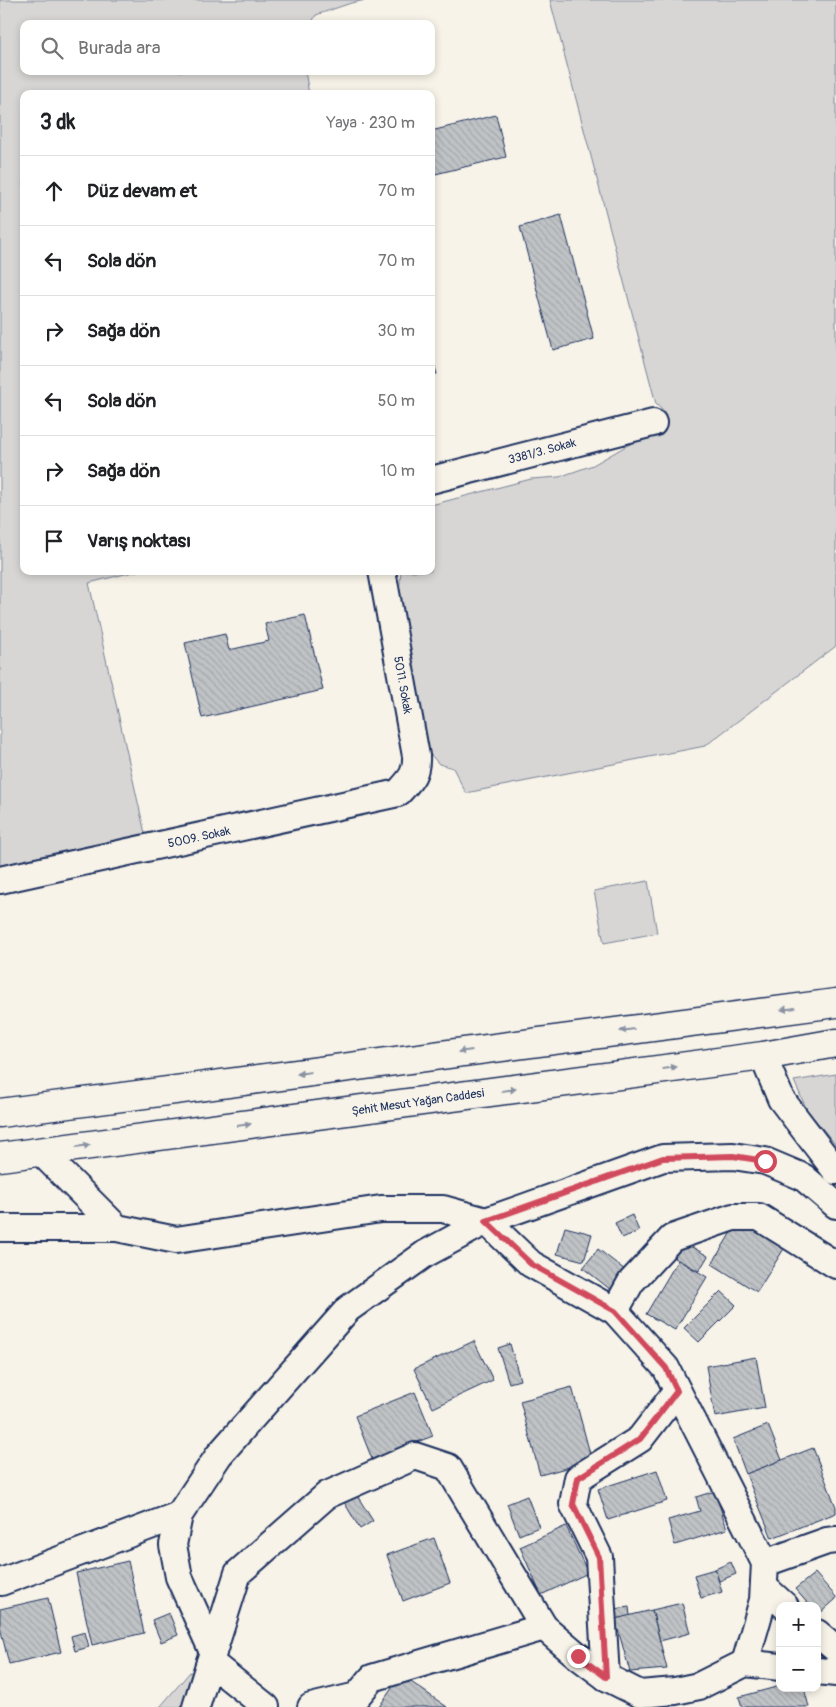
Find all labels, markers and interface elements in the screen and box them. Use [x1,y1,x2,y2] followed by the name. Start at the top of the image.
[20,20,435,75] search box
[38,34,66,62] icon: search
[78,36,161,60] text: Burada ara
[40,109,75,136] text: 3 dk
[327,113,415,133] text: Yaya · 230 m
[40,177,68,205] icon: ahead
[87,179,197,203] text: Düz devam et
[378,181,415,201] text: 70 m
[40,247,68,275] icon: left
[87,249,156,273] text: Sola dön
[378,251,415,271] text: 70 m
[40,317,68,345] icon: right
[87,319,160,343] text: Sağa dön
[377,321,415,341] text: 30 m
[40,387,68,415] icon: left
[87,389,156,413] text: Sola dön
[378,391,415,411] text: 50 m
[507,435,578,468] street label: 3381/3. Sokak
[40,457,68,485] icon: right
[87,459,160,483] text: Sağa dön
[380,461,415,481] text: 10 m
[40,527,68,555] icon: arrive
[87,529,191,553] text: Varış noktası
[390,655,415,715] street label: 5011. Sokak
[167,824,232,851] street label: 5009. Sokak
[779,1005,795,1013] one-way arrow
[618,1026,634,1034] one-way arrow
[457,1047,473,1055] one-way arrow
[663,1064,679,1072] one-way arrow
[296,1069,312,1077] one-way arrow
[351,1086,486,1119] street label: Şehit Mesut Yağan Caddesi
[502,1086,518,1094] one-way arrow
[237,1121,253,1129] one-way arrow
[75,1142,91,1150] one-way arrow
[754,1150,777,1173] route start
[776,1602,821,1692] map controls
[776,1602,821,1647] button: +
[567,1645,590,1668] route end
[776,1647,821,1692] button: −

